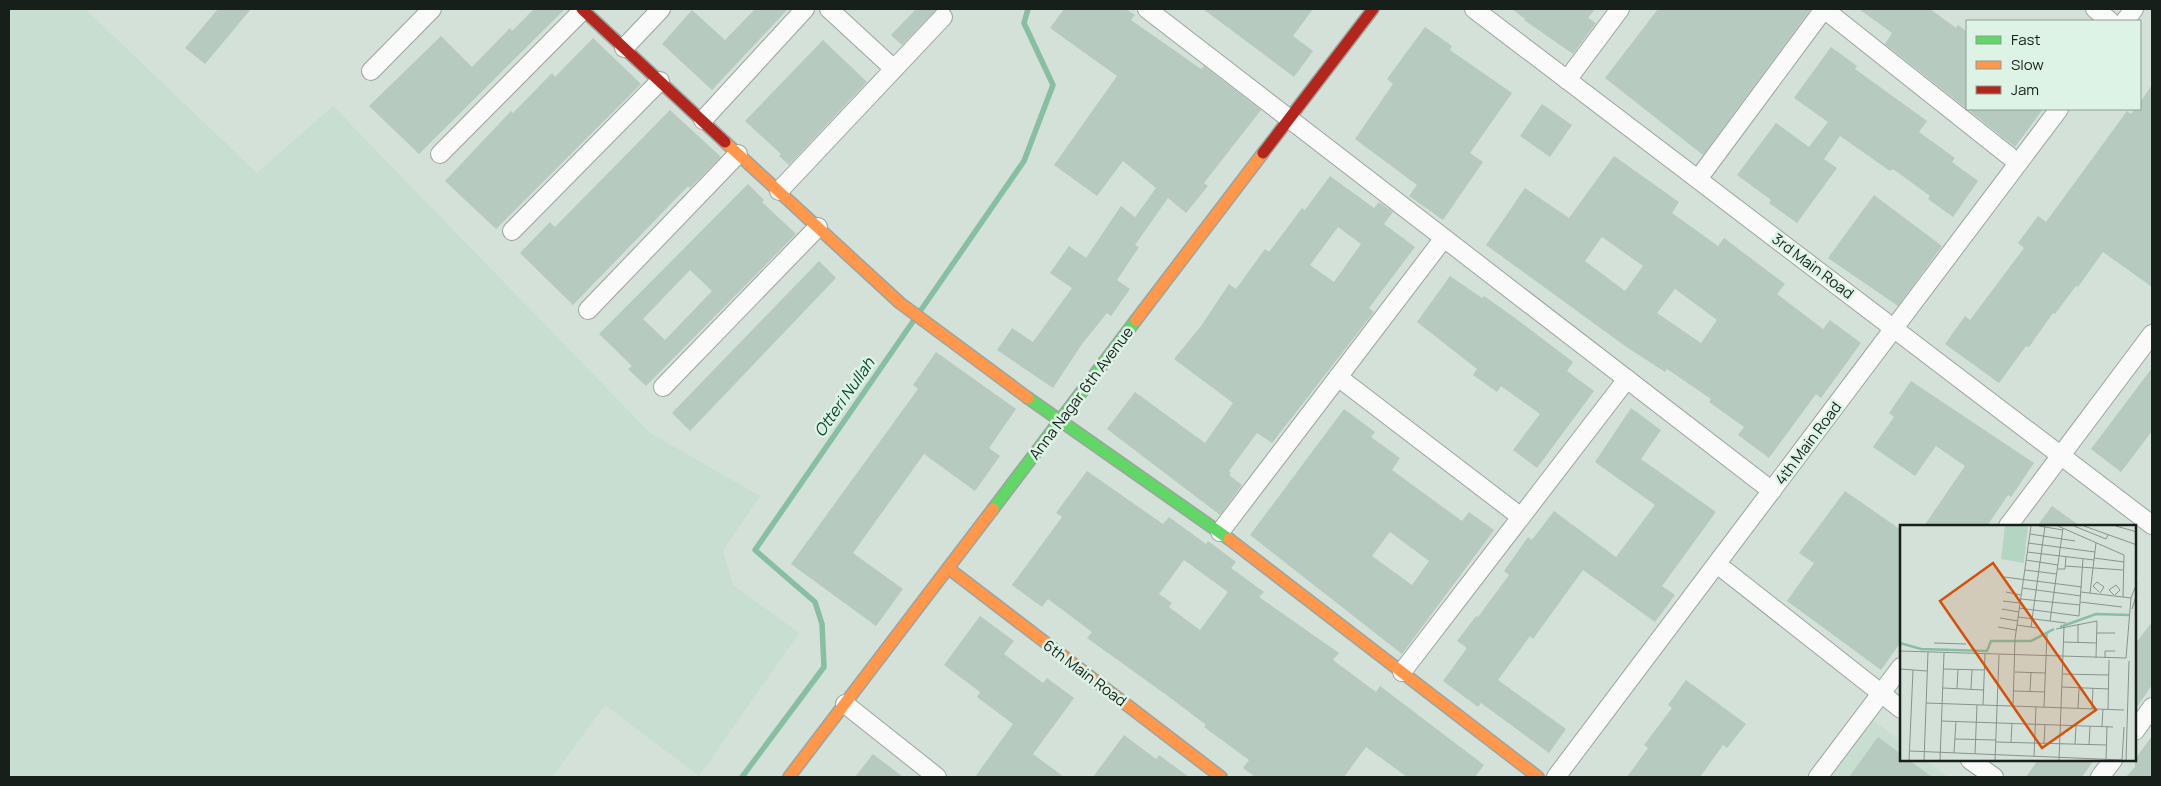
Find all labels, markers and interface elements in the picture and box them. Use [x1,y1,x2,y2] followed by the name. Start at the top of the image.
[1966,20,2141,110] legend
[2011,29,2040,50] text: Fast
[2011,54,2044,75] text: Slow
[2011,79,2039,100] text: Jam
[1768,228,1858,304] street label: 3rd Main Road
[1024,322,1138,464] street label: Anna Nagar 6th Avenue
[809,353,880,441] water label: Otteri Nullah
[1770,397,1846,489] street label: 4th Main Road
[1900,525,2136,761] inset map
[1039,635,1131,711] street label: 6th Main Road

